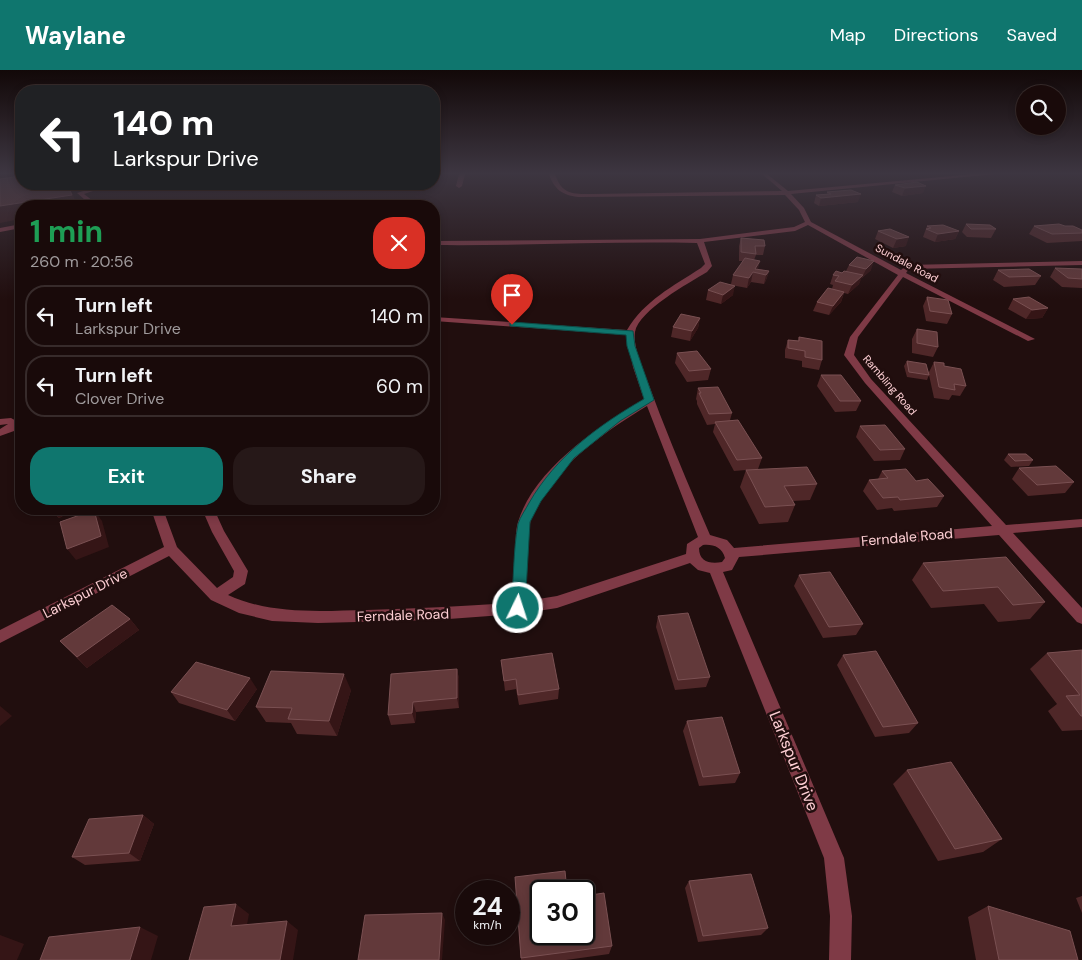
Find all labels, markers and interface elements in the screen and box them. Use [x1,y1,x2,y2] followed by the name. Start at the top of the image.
[25,20,126,51] text: Waylane
[830,23,866,47] text: Map
[894,23,979,47] text: Directions
[1007,23,1057,47] text: Saved
[1016,85,1066,135] map controls
[1016,85,1066,135] button: search
[113,100,214,146] text: 140 m
[30,105,95,170] icon: left
[113,144,259,173] text: Larkspur Drive
[30,212,103,251] text: 1 min
[373,217,425,269] button: close
[873,241,941,285] street label: Sundale Road
[30,251,133,272] text: 260 m · 20:56
[491,274,533,325] pin
[498,281,526,309] icon: arrive
[75,293,153,318] text: Turn left
[32,302,60,330] icon: left
[371,304,423,329] text: 140 m
[75,318,181,339] text: Larkspur Drive
[860,352,920,418] street label: Rambling Road
[75,363,153,388] text: Turn left
[32,372,60,400] icon: left
[376,374,423,399] text: 60 m
[75,388,164,409] text: Clover Drive
[30,447,223,505] button: Exit
[233,447,425,505] button: Share
[860,524,954,550] street label: Ferndale Road
[40,564,130,622] street label: Larkspur Drive
[491,581,543,633] position arrow
[357,604,449,626] street label: Ferndale Road
[764,708,824,814] street label: Larkspur Drive
[530,880,595,945] speed limit sign: 30
[472,890,503,923] text: 24
[473,917,502,933] text: km/h

